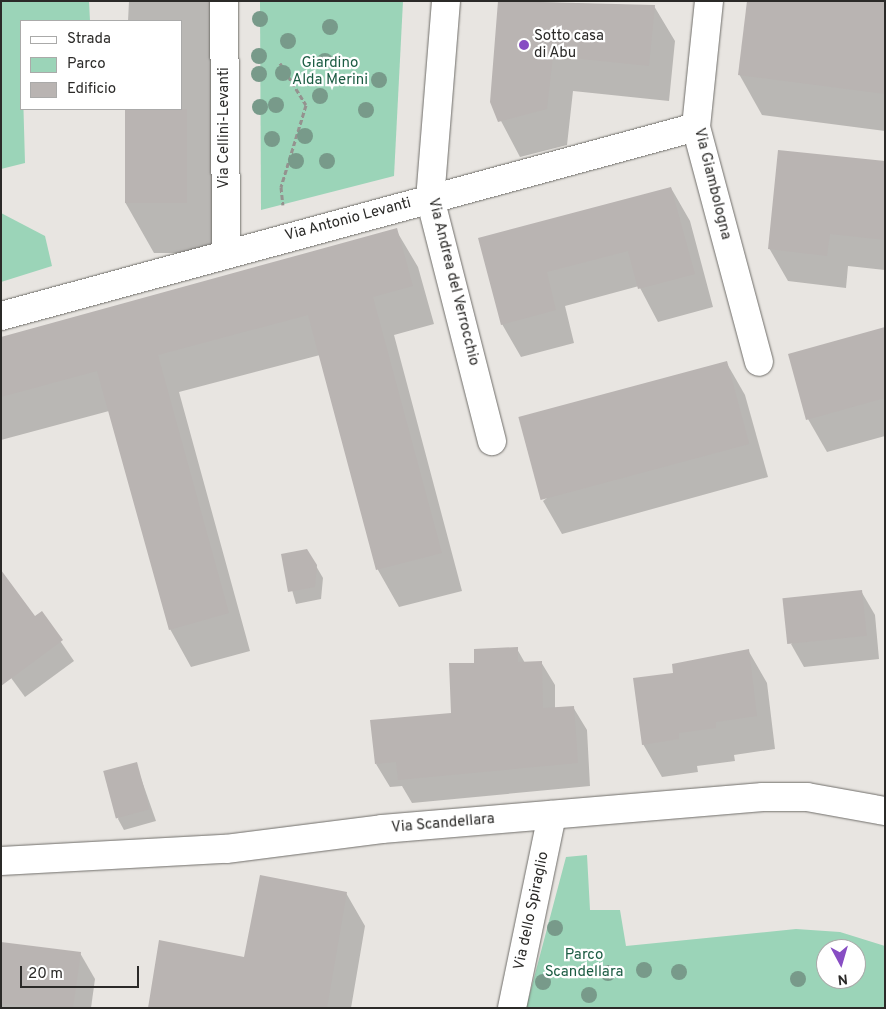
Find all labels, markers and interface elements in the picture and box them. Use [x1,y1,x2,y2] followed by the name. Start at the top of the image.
[20,20,182,110] legend
[534,27,604,62] place label: Sotto casa di Abu
[67,30,111,49] text: Strada
[518,39,530,51] marker: Sotto casa di Abu
[292,54,368,89] park label: Giardino Alda Merini
[67,55,106,74] text: Parco
[216,67,234,189] street label: Via Cellini-Levanti
[67,80,116,99] text: Edificio
[689,126,735,242] street label: Via Giambologna
[283,194,413,246] street label: Via Antonio Levanti
[423,196,483,368] street label: Via Andrea del Verrocchio
[391,811,495,837] street label: Via Scandellara
[511,850,553,972] street label: Via dello Spiraglio
[816,939,866,989] north arrow
[545,946,623,981] park label: Parco Scandellara
[22,956,141,988] scale bar
[28,965,63,984] text: 20 m
[837,969,848,987] text: N

